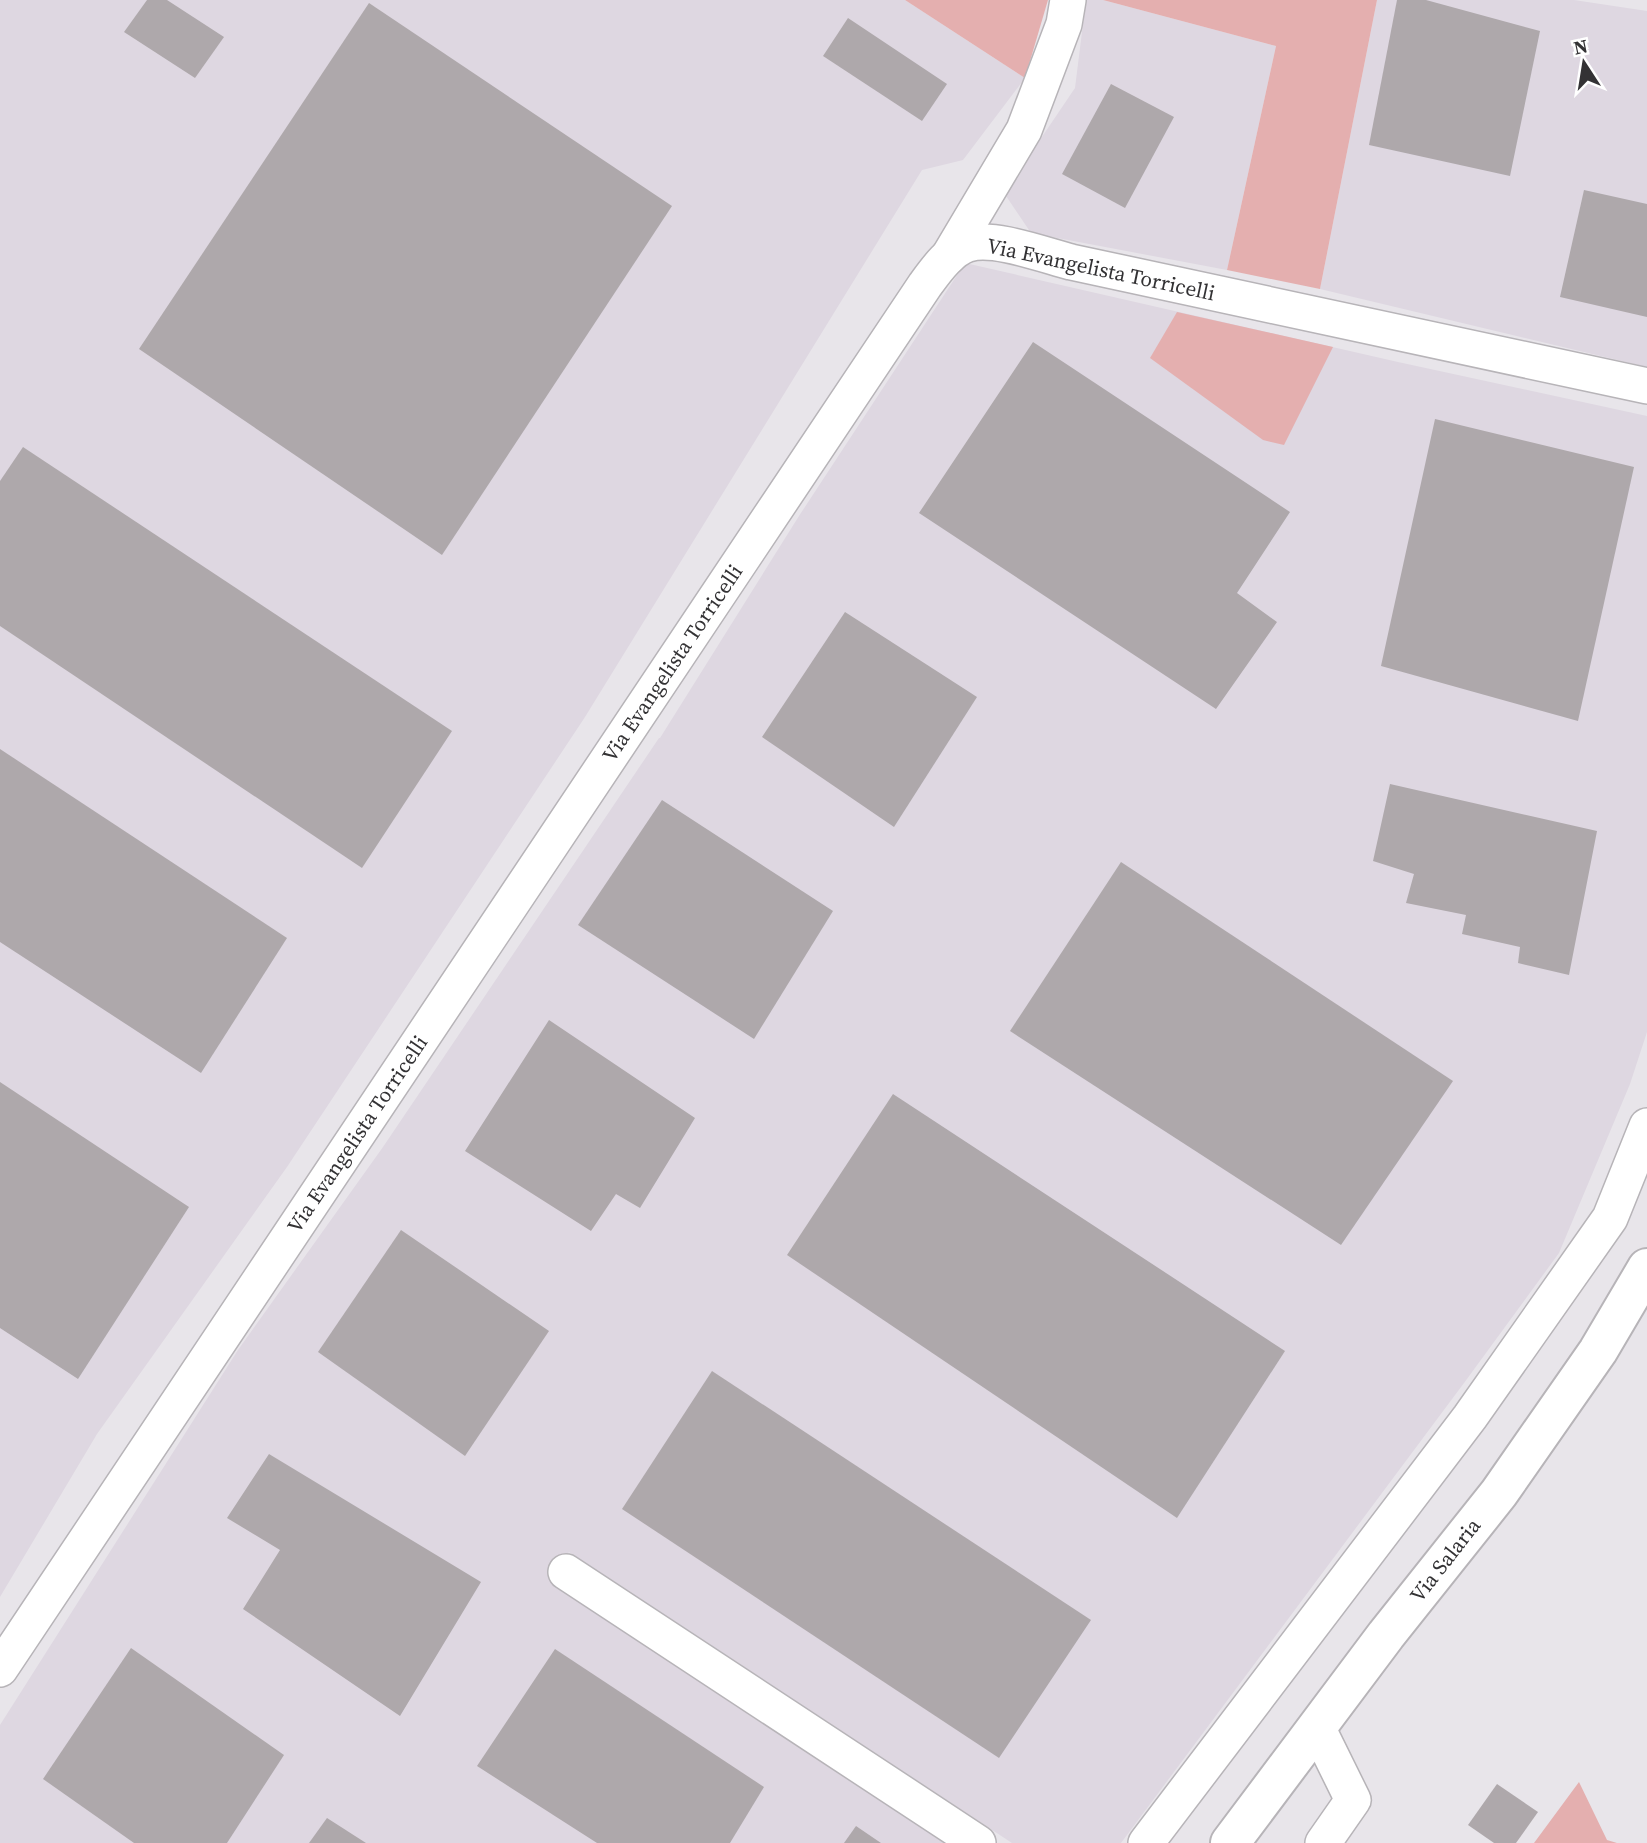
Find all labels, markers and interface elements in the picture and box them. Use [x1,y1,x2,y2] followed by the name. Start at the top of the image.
[1549,28,1619,98] north arrow
[1571,32,1590,61] text: N
[984,231,1218,307] street label: Via Evangelista Torricelli
[595,559,749,767] street label: Via Evangelista Torricelli
[280,1030,434,1238] street label: Via Evangelista Torricelli
[1403,1512,1487,1608] street label: Via Salaria

